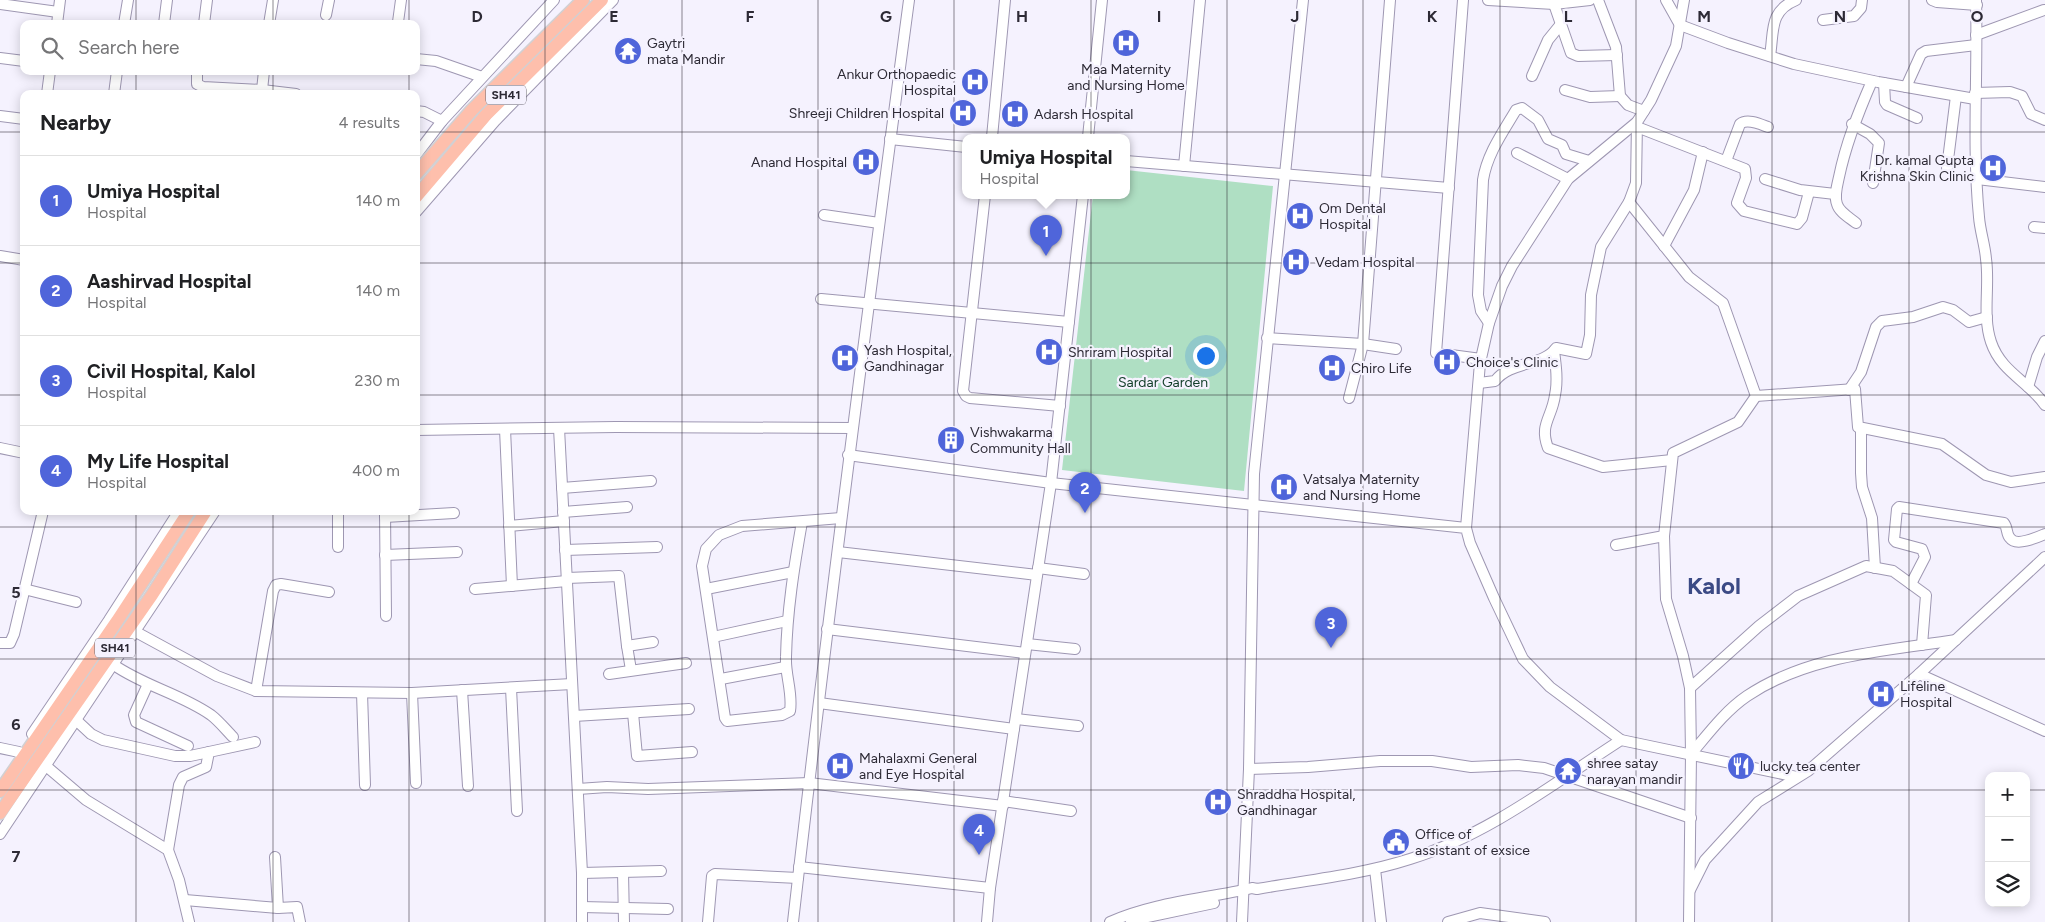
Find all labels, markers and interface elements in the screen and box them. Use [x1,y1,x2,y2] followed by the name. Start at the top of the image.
[471,7,483,26] text: D
[609,7,619,26] text: E
[746,7,755,26] text: F
[880,7,892,26] text: G
[1016,7,1028,26] text: H
[1157,7,1161,26] text: I
[1291,7,1299,26] text: J
[1427,7,1438,26] text: K
[1564,7,1573,26] text: L
[1697,7,1711,26] text: M
[1834,7,1846,26] text: N
[1971,7,1984,26] text: O
[20,20,420,75] search box
[1111,28,1141,58] hospital icon: Maa Maternity and Nursing Home
[38,34,66,62] icon: search
[647,35,725,68] place label: Gaytri mata Mandir
[78,36,180,59] text: Search here
[613,36,643,66] temple icon: Gaytri mata Mandir
[1067,61,1185,94] place label: Maa Maternity and Nursing Home
[837,66,956,99] place label: Ankur Orthopaedic Hospital
[960,67,990,97] hospital icon: Ankur Orthopaedic Hospital
[486,86,526,104] road number: SH41
[948,98,978,128] hospital icon: Shreeji Children Hospital
[1000,99,1030,129] hospital icon: Adarsh Hospital
[789,105,944,122] place label: Shreeji Children Hospital
[1034,106,1133,123] place label: Adarsh Hospital
[40,110,111,135] text: Nearby
[339,113,400,132] text: 4 results
[962,134,1130,199] popup
[979,146,1113,169] text: Umiya Hospital
[851,147,881,177] hospital icon: Anand Hospital
[1860,152,1974,185] place label: Dr. kamal Gupta Krishna Skin Clinic
[1978,153,2008,183] hospital icon: Dr. kamal Gupta Krishna Skin Clinic
[751,154,847,171] place label: Anand Hospital
[979,169,1039,188] text: Hospital
[87,180,220,203] text: Umiya Hospital
[53,191,59,210] text: 1
[356,191,400,210] text: 140 m
[1319,200,1386,233] place label: Om Dental Hospital
[1285,201,1315,231] hospital icon: Om Dental Hospital
[87,203,147,222] text: Hospital
[1030,215,1062,256] pin: 1
[1281,247,1311,277] hospital icon: Vedam Hospital
[1315,254,1415,271] place label: Vedam Hospital
[87,270,251,293] text: Aashirvad Hospital
[51,281,61,300] text: 2
[356,281,400,300] text: 140 m
[87,293,147,312] text: Hospital
[1034,337,1064,367] hospital icon: Shriram Hospital
[864,342,952,375] place label: Yash Hospital, Gandhinagar
[830,343,860,373] hospital icon: Yash Hospital, Gandhinagar
[1193,343,1219,369] your location
[1068,344,1172,361] place label: Shriram Hospital
[1432,347,1462,377] hospital icon: Choice's Clinic
[1317,353,1347,383] hospital icon: Chiro Life
[1466,354,1559,371] place label: Choice's Clinic
[87,360,255,383] text: Civil Hospital, Kalol
[1351,360,1412,377] place label: Chiro Life
[52,371,60,390] text: 3
[355,371,400,390] text: 230 m
[1118,374,1208,391] park label: Sardar Garden
[87,383,147,402] text: Hospital
[970,424,1071,457] place label: Vishwakarma Community Hall
[936,425,966,455] building icon: Vishwakarma Community Hall
[87,450,229,473] text: My Life Hospital
[51,461,61,480] text: 4
[352,461,400,480] text: 400 m
[1303,471,1421,504] place label: Vatsalya Maternity and Nursing Home
[1069,472,1101,513] pin: 2
[1269,472,1299,502] hospital icon: Vatsalya Maternity and Nursing Home
[87,473,147,492] text: Hospital
[1687,571,1741,600] district label: Kalol
[11,583,21,602] text: 5
[1315,607,1347,648] pin: 3
[95,638,135,658] road number: SH41
[1900,678,1952,711] place label: Lifeline Hospital
[1866,679,1896,709] hospital icon: Lifeline Hospital
[11,715,21,734] text: 6
[859,750,977,783] place label: Mahalaxmi General and Eye Hospital
[825,751,855,781] hospital icon: Mahalaxmi General and Eye Hospital
[1726,751,1756,781] restaurant icon: lucky tea center
[1587,755,1683,788] place label: shree satay narayan mandir
[1553,756,1583,786] temple icon: shree satay narayan mandir
[1760,758,1861,775] place label: lucky tea center
[1985,772,2030,907] map controls
[1985,772,2030,817] button: +
[1237,786,1355,819] place label: Shraddha Hospital, Gandhinagar
[1203,787,1233,817] hospital icon: Shraddha Hospital, Gandhinagar
[963,814,995,855] pin: 4
[1985,817,2030,862] button: −
[1415,826,1530,859] place label: Office of assistant of exsice
[1381,827,1411,857] public building icon: Office of assistant of exsice
[12,847,21,866] text: 7
[1985,862,2030,907] button: layers

